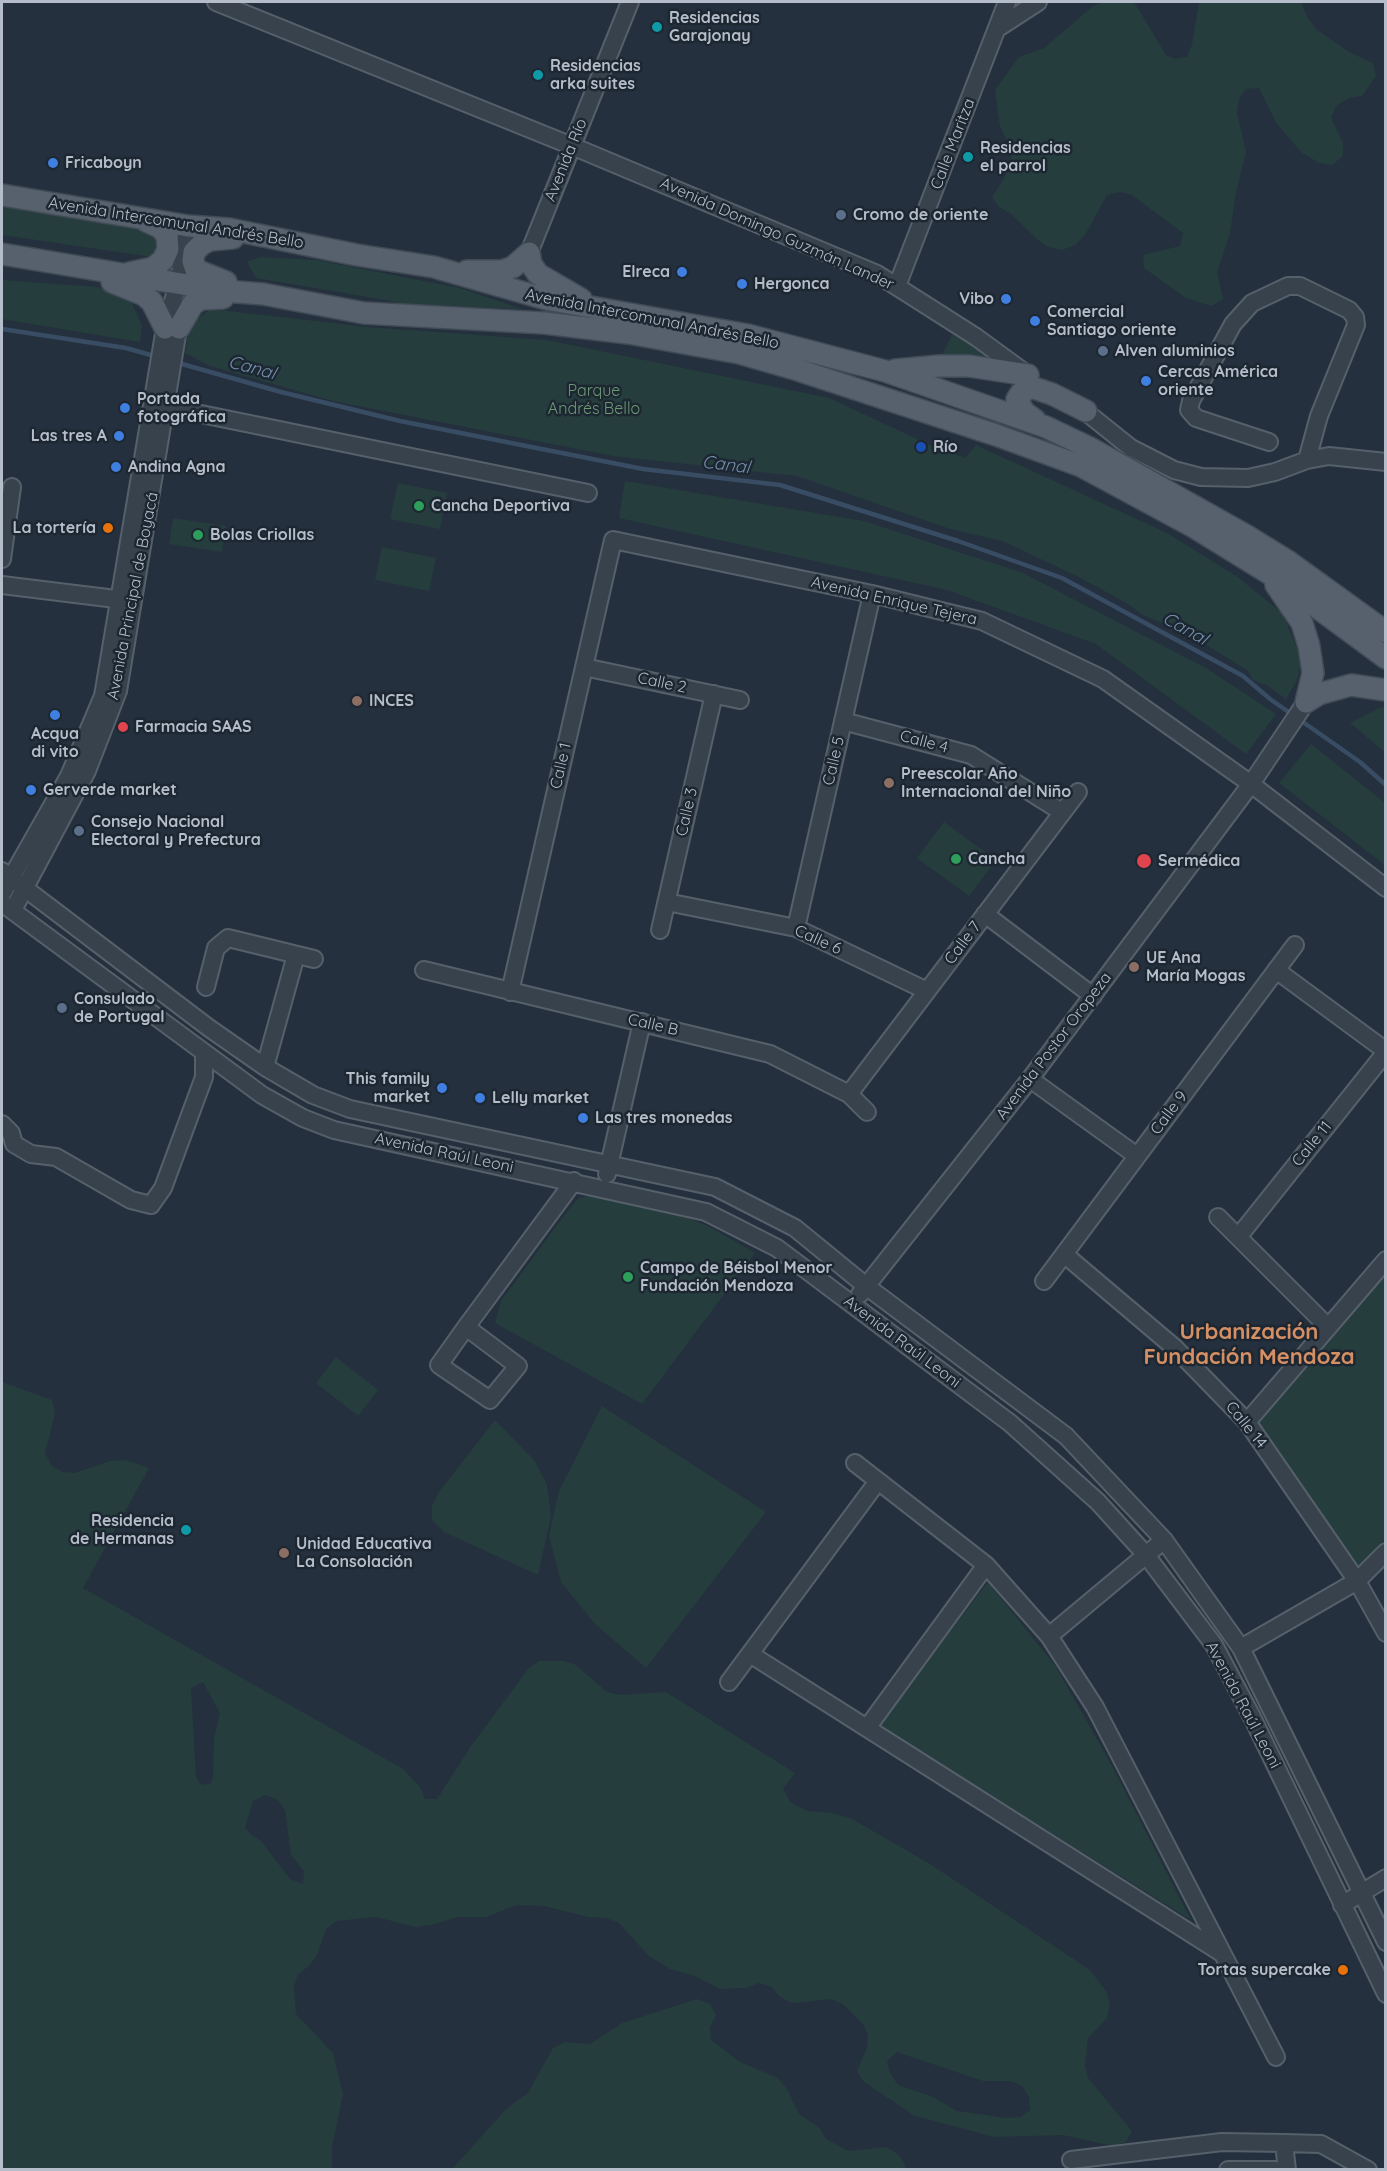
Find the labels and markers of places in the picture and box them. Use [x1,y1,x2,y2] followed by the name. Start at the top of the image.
[669,8,760,46] place label: Residencias Garajonay
[650,20,664,34] marker: Residencias Garajonay
[550,56,641,94] place label: Residencias arka suites
[531,68,545,82] marker: Residencias arka suites
[980,138,1071,176] place label: Residencias el parrol
[961,150,975,164] marker: Residencias el parrol
[65,153,142,173] place label: Fricaboyn
[46,156,60,170] marker: Fricaboyn
[853,205,988,225] place label: Cromo de oriente
[834,208,848,222] marker: Cromo de oriente
[622,262,670,282] place label: Elreca
[675,265,689,279] marker: Elreca
[754,274,829,294] place label: Hergonca
[735,277,749,291] marker: Hergonca
[959,289,994,309] place label: Vibo
[999,292,1013,306] marker: Vibo
[1047,302,1176,340] place label: Comercial Santiago oriente
[1028,314,1042,328] marker: Comercial Santiago oriente
[1115,341,1235,361] place label: Alven aluminios
[1096,344,1110,358] marker: Alven aluminios
[1158,362,1278,400] place label: Cercas América oriente
[1139,374,1153,388] marker: Cercas América oriente
[137,389,226,427] place label: Portada fotográfica
[118,401,132,415] marker: Portada fotográfica
[31,426,107,446] place label: Las tres A
[112,429,126,443] marker: Las tres A
[933,437,958,457] place label: Río
[914,440,928,454] marker: Río
[128,457,226,477] place label: Andina Agna
[109,460,123,474] marker: Andina Agna
[431,496,570,516] place label: Cancha Deportiva
[412,499,426,513] marker: Cancha Deportiva
[12,518,96,538] place label: La tortería
[101,521,115,535] marker: La tortería
[210,525,314,545] place label: Bolas Criollas
[191,528,205,542] marker: Bolas Criollas
[369,691,414,711] place label: INCES
[350,694,364,708] marker: INCES
[48,708,62,722] marker: Acqua di vito
[135,717,252,737] place label: Farmacia SAAS
[116,720,130,734] marker: Farmacia SAAS
[31,724,79,762] place label: Acqua di vito
[901,764,1071,802] place label: Preescolar Año Internacional del Niño
[882,776,896,790] marker: Preescolar Año Internacional del Niño
[43,780,177,800] place label: Gerverde market
[24,783,38,797] marker: Gerverde market
[91,812,261,850] place label: Consejo Nacional Electoral y Prefectura
[72,824,86,838] marker: Consejo Nacional Electoral y Prefectura
[968,849,1025,869] place label: Cancha
[1158,851,1240,871] place label: Sermédica
[949,852,963,866] marker: Cancha
[1135,852,1153,870] marker: Sermédica
[1146,948,1245,986] place label: UE Ana María Mogas
[1127,960,1141,974] marker: UE Ana María Mogas
[74,989,165,1027] place label: Consulado de Portugal
[55,1001,69,1015] marker: Consulado de Portugal
[346,1069,430,1107] place label: This family market
[435,1081,449,1095] marker: This family market
[492,1088,589,1108] place label: Lelly market
[473,1091,487,1105] marker: Lelly market
[595,1108,733,1128] place label: Las tres monedas
[576,1111,590,1125] marker: Las tres monedas
[640,1258,833,1296] place label: Campo de Béisbol Menor Fundación Mendoza
[621,1270,635,1284] marker: Campo de Béisbol Menor Fundación Mendoza
[70,1511,174,1549] place label: Residencia de Hermanas
[179,1523,193,1537] marker: Residencia de Hermanas
[296,1534,432,1572] place label: Unidad Educativa La Consolación
[277,1546,291,1560] marker: Unidad Educativa La Consolación
[1197,1960,1331,1980] place label: Tortas supercake
[1336,1963,1350,1977] marker: Tortas supercake

